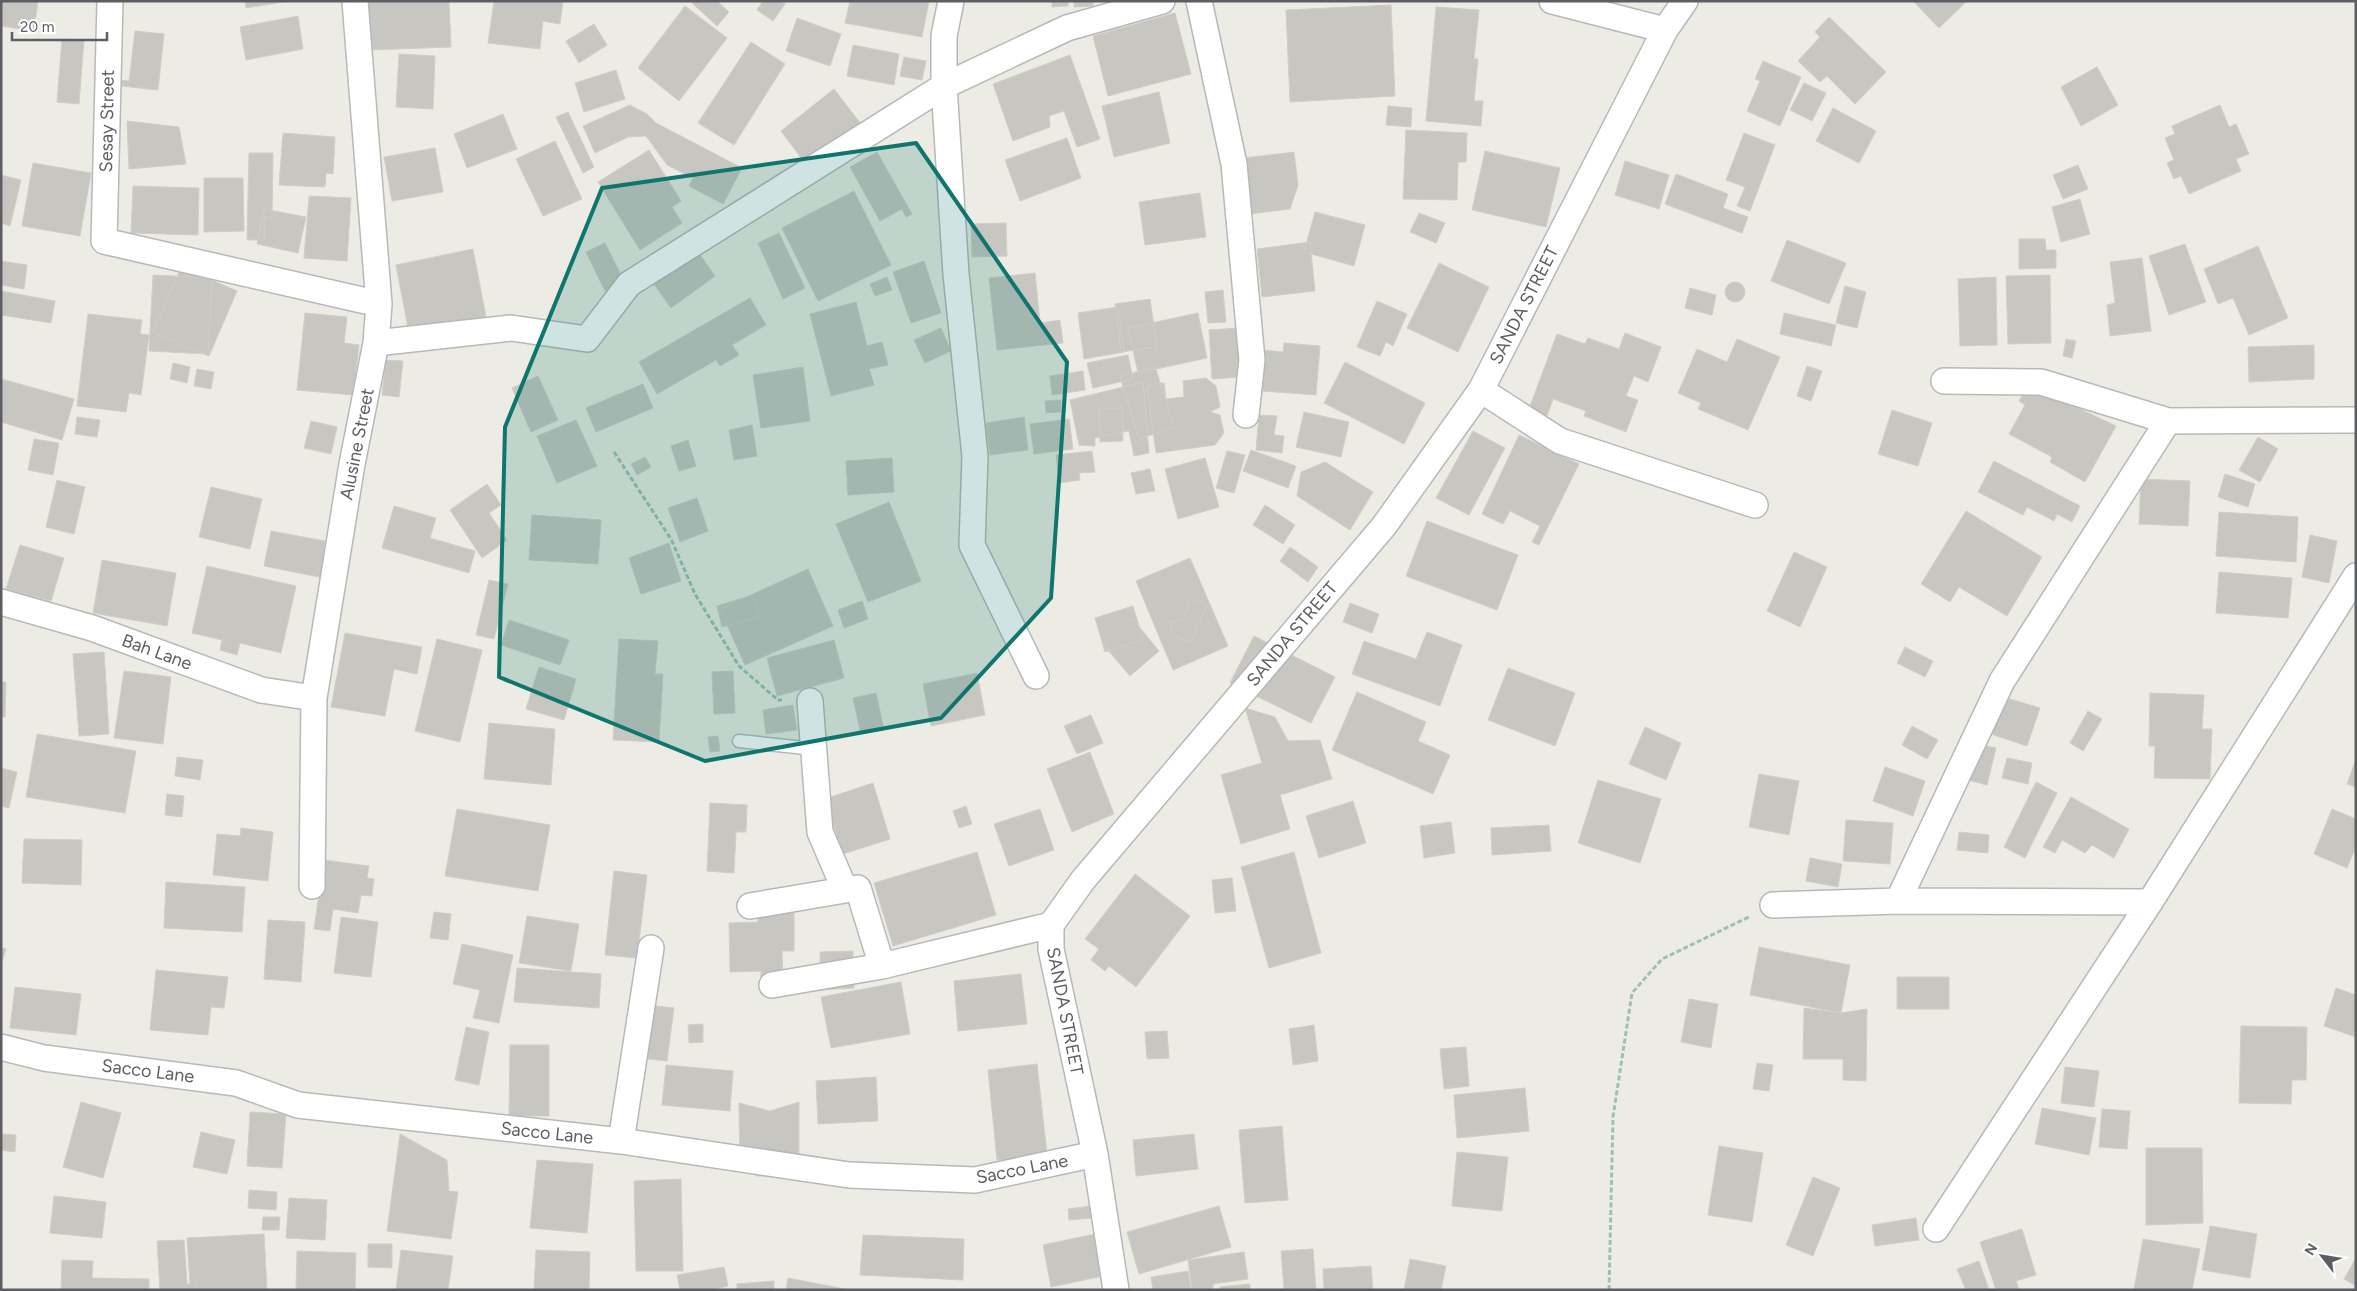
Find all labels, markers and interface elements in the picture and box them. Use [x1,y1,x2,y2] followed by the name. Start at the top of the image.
[12,10,108,42] scale bar
[20,18,54,36] text: 20 m
[95,69,119,173] street label: Sesay Street
[1485,242,1563,368] street label: SANDA STREET
[335,386,379,502] street label: Alusine Street
[1242,577,1342,691] street label: SANDA STREET
[119,629,195,675] street label: Bah Lane
[1042,945,1088,1077] street label: SANDA STREET
[100,1054,196,1088] street label: Sacco Lane
[500,1117,595,1149] street label: Sacco Lane
[974,1149,1070,1189] street label: Sacco Lane
[2297,1231,2347,1281] north arrow
[2301,1241,2321,1259] text: N

